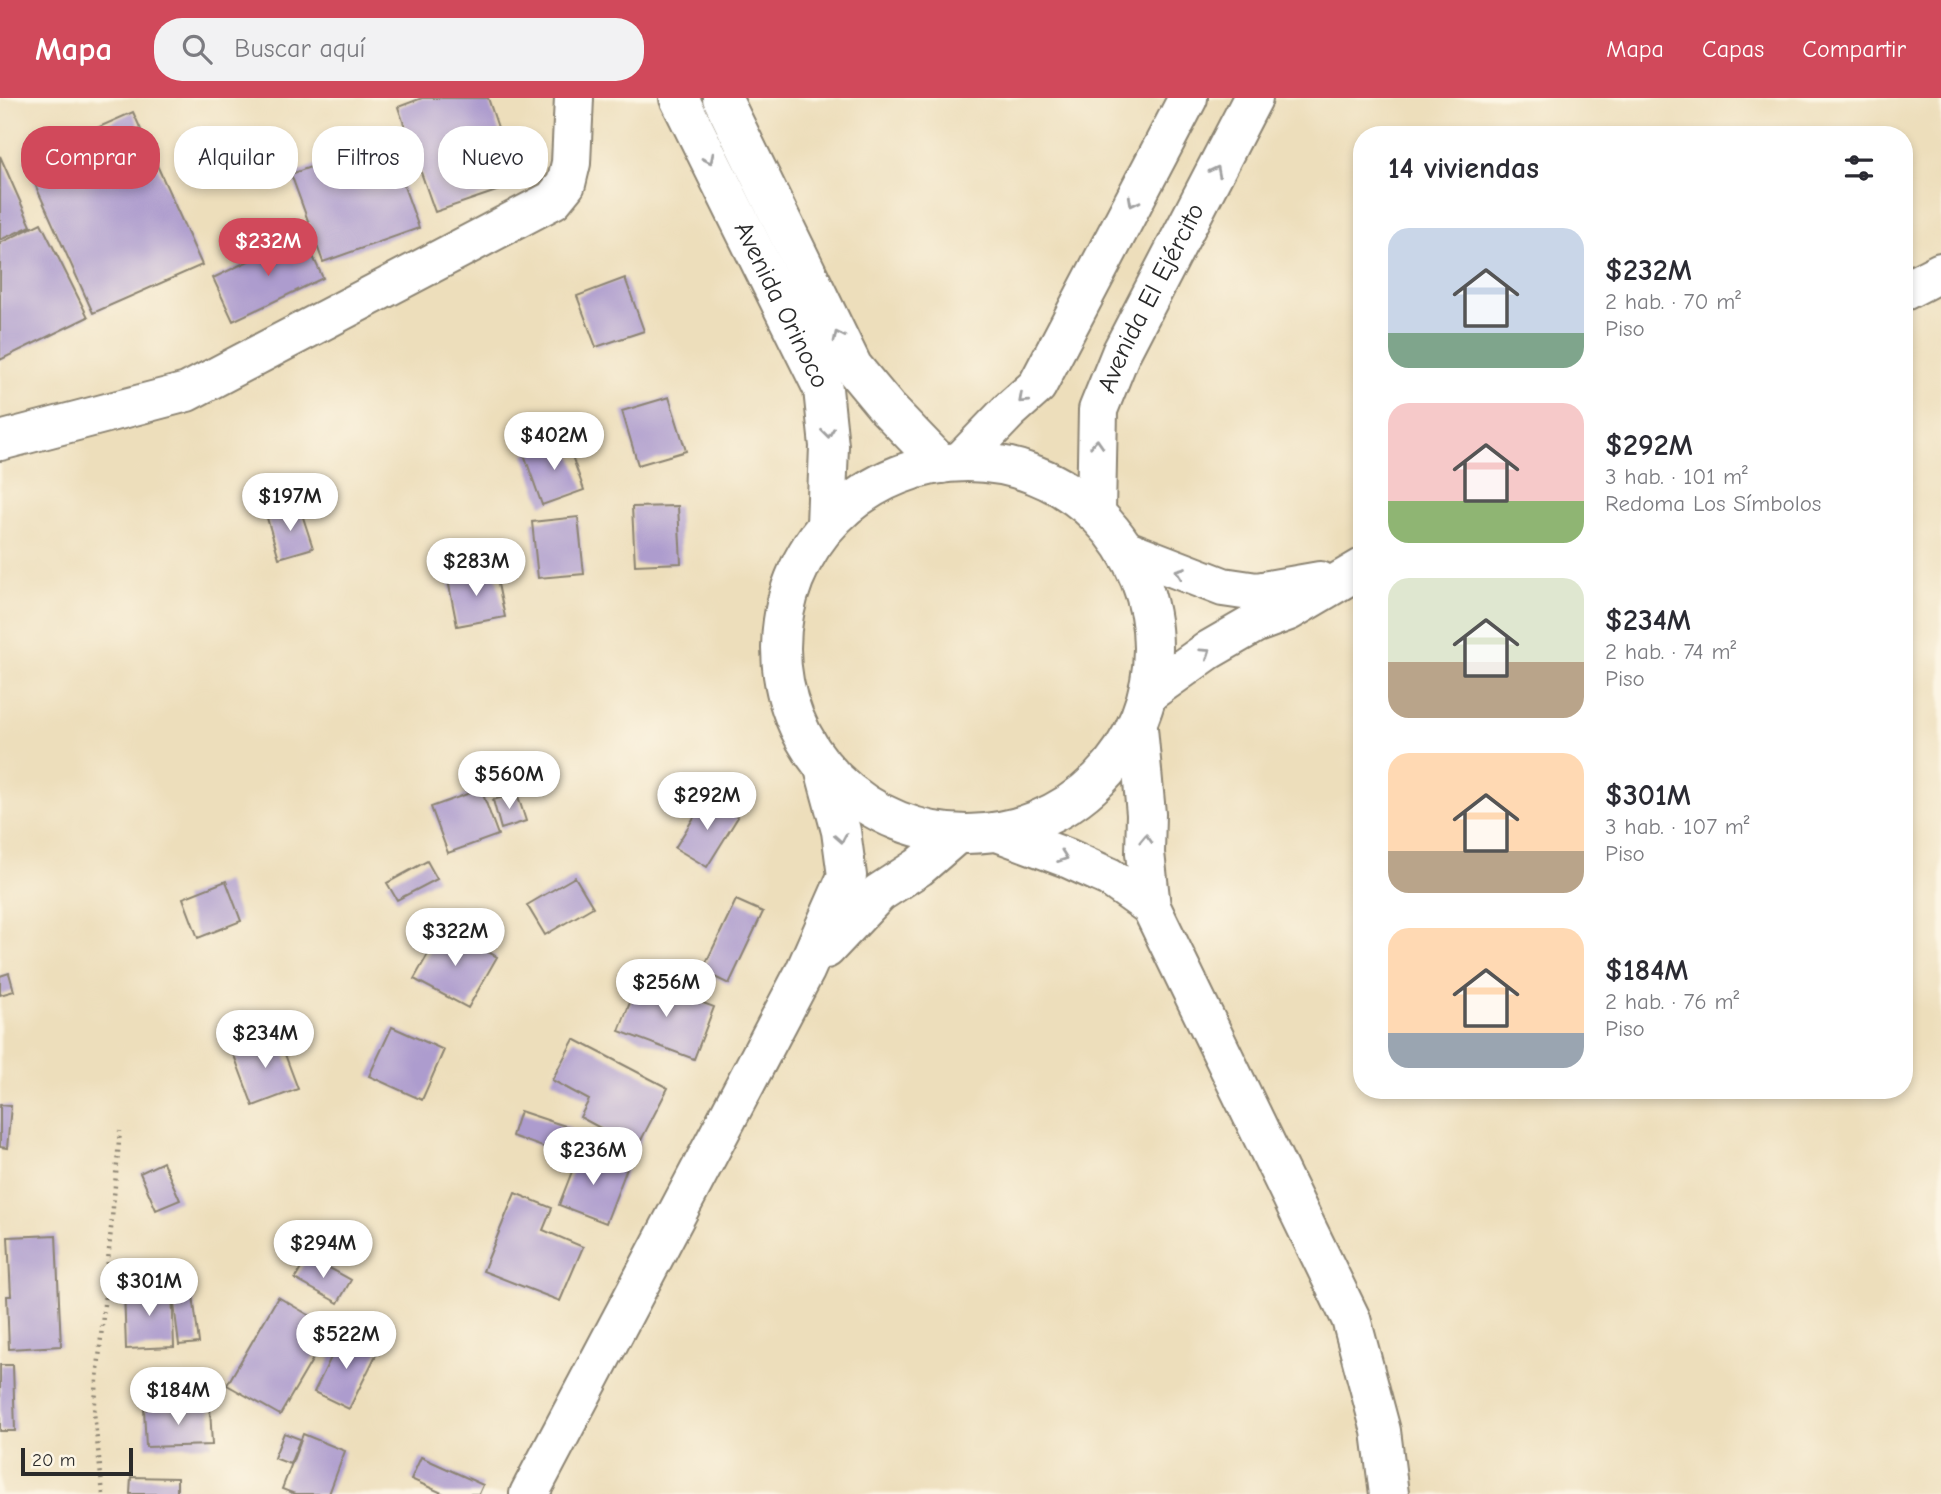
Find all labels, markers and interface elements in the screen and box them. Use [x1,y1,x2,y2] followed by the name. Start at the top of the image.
[154,18,644,81] search box
[35,30,112,68] text: Mapa
[178,30,216,68] icon: search
[234,34,365,64] text: Buscar aquí
[1606,35,1664,63] text: Mapa
[1702,35,1764,63] text: Capas
[1802,35,1906,63] text: Compartir
[21,126,160,189] chip: Comprar
[174,126,298,189] chip: Alquilar
[312,126,424,189] chip: Filtros
[438,126,548,189] chip: Nuevo
[1840,149,1878,187] icon: filters
[1388,151,1539,186] text: 14 viviendas
[701,152,715,164] one-way arrow
[1207,165,1221,178] one-way arrow
[1128,194,1142,207] one-way arrow
[1092,198,1211,397] street label: Avenida El Ejército
[728,217,835,393] street label: Avenida Orinoco
[219,218,317,278] pin: $232M
[235,227,301,254] text: $232M
[1605,253,1692,288] text: $232M
[1444,256,1528,340] icon: home
[1605,288,1741,315] text: 2 hab. · 70 m²
[1605,315,1645,342] text: Piso
[832,331,846,343] one-way arrow
[1018,391,1031,403] one-way arrow
[505,412,603,472] pin: $402M
[520,421,588,448] text: $402M
[820,428,835,439] one-way arrow
[1605,428,1693,463] text: $292M
[1444,431,1528,515] icon: home
[1089,438,1104,449] one-way arrow
[1605,463,1748,490] text: 3 hab. · 101 m²
[241,474,339,533] pin: $197M
[258,482,322,509] text: $197M
[1605,490,1821,517] text: Redoma Los Símbolos
[427,538,525,598] pin: $283M
[443,547,509,574] text: $283M
[1175,566,1187,580] one-way arrow
[1605,603,1691,638] text: $234M
[1444,606,1528,690] icon: home
[1605,638,1736,665] text: 2 hab. · 74 m²
[1198,648,1211,661] one-way arrow
[1605,665,1645,692] text: Piso
[460,752,558,811] pin: $560M
[474,760,544,787] text: $560M
[658,772,756,832] pin: $292M
[1605,778,1691,813] text: $301M
[673,781,741,808] text: $292M
[1444,781,1528,865] icon: home
[1605,813,1750,840] text: 3 hab. · 107 m²
[833,832,848,844] one-way arrow
[1138,833,1153,844] one-way arrow
[1605,840,1645,867] text: Piso
[1057,849,1069,863] one-way arrow
[406,908,504,968] pin: $322M
[422,917,488,944] text: $322M
[1605,953,1688,988] text: $184M
[1444,956,1528,1040] icon: home
[617,960,715,1019] pin: $256M
[632,968,700,995] text: $256M
[1605,988,1739,1015] text: 2 hab. · 76 m²
[216,1010,314,1070] pin: $234M
[1605,1015,1645,1042] text: Piso
[232,1019,298,1046] text: $234M
[544,1128,642,1187] pin: $236M
[559,1136,627,1163] text: $236M
[274,1220,372,1280] pin: $294M
[290,1229,356,1256] text: $294M
[100,1258,198,1318] pin: $301M
[116,1267,182,1294] text: $301M
[297,1312,395,1371] pin: $522M
[312,1320,380,1347] text: $522M
[129,1368,227,1427] pin: $184M
[146,1376,210,1403] text: $184M
[21,1445,133,1477] scale bar
[32,1449,76,1471] text: 20 m

